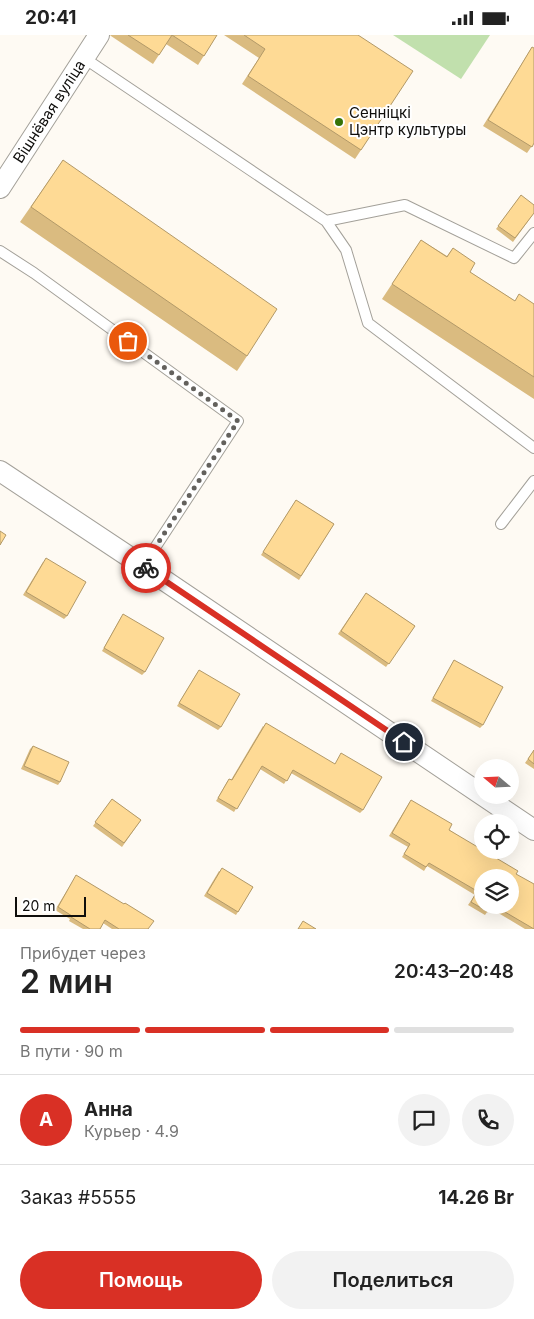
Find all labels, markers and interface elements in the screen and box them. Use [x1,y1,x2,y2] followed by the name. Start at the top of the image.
[25,6,76,29] text: 20:41
[9,56,89,166] street label: Вішнёвая вуліца
[349,103,466,139] place label: Сенніцкі Цэнтр культуры
[333,116,345,128] marker: Сенніцкі Цэнтр культуры
[107,320,149,362] pin
[114,327,142,355] icon: bag
[121,543,171,593] courier
[132,554,160,582] icon: bike
[383,721,425,763] pin
[390,728,418,756] icon: home
[474,759,519,804] north arrow
[474,759,519,914] map controls
[474,814,519,859] button: locate
[474,869,519,914] button: layers
[15,894,86,917] scale bar
[22,897,56,914] text: 20 m
[20,943,146,963] text: Прибудет через
[394,960,514,983] text: 20:43–20:48
[20,962,113,1001] text: 2 мин
[20,1041,123,1061] text: В пути · 90 m
[398,1094,450,1146] button: chat
[462,1094,514,1146] button: phone
[84,1098,133,1121] text: Анна
[39,1108,53,1131] text: А
[84,1121,179,1141] text: Курьер · 4.9
[20,1186,136,1209] text: Заказ #5555
[438,1186,514,1209] text: 14.26 Br
[20,1251,262,1309] button: Помощь
[272,1251,514,1309] button: Поделиться

